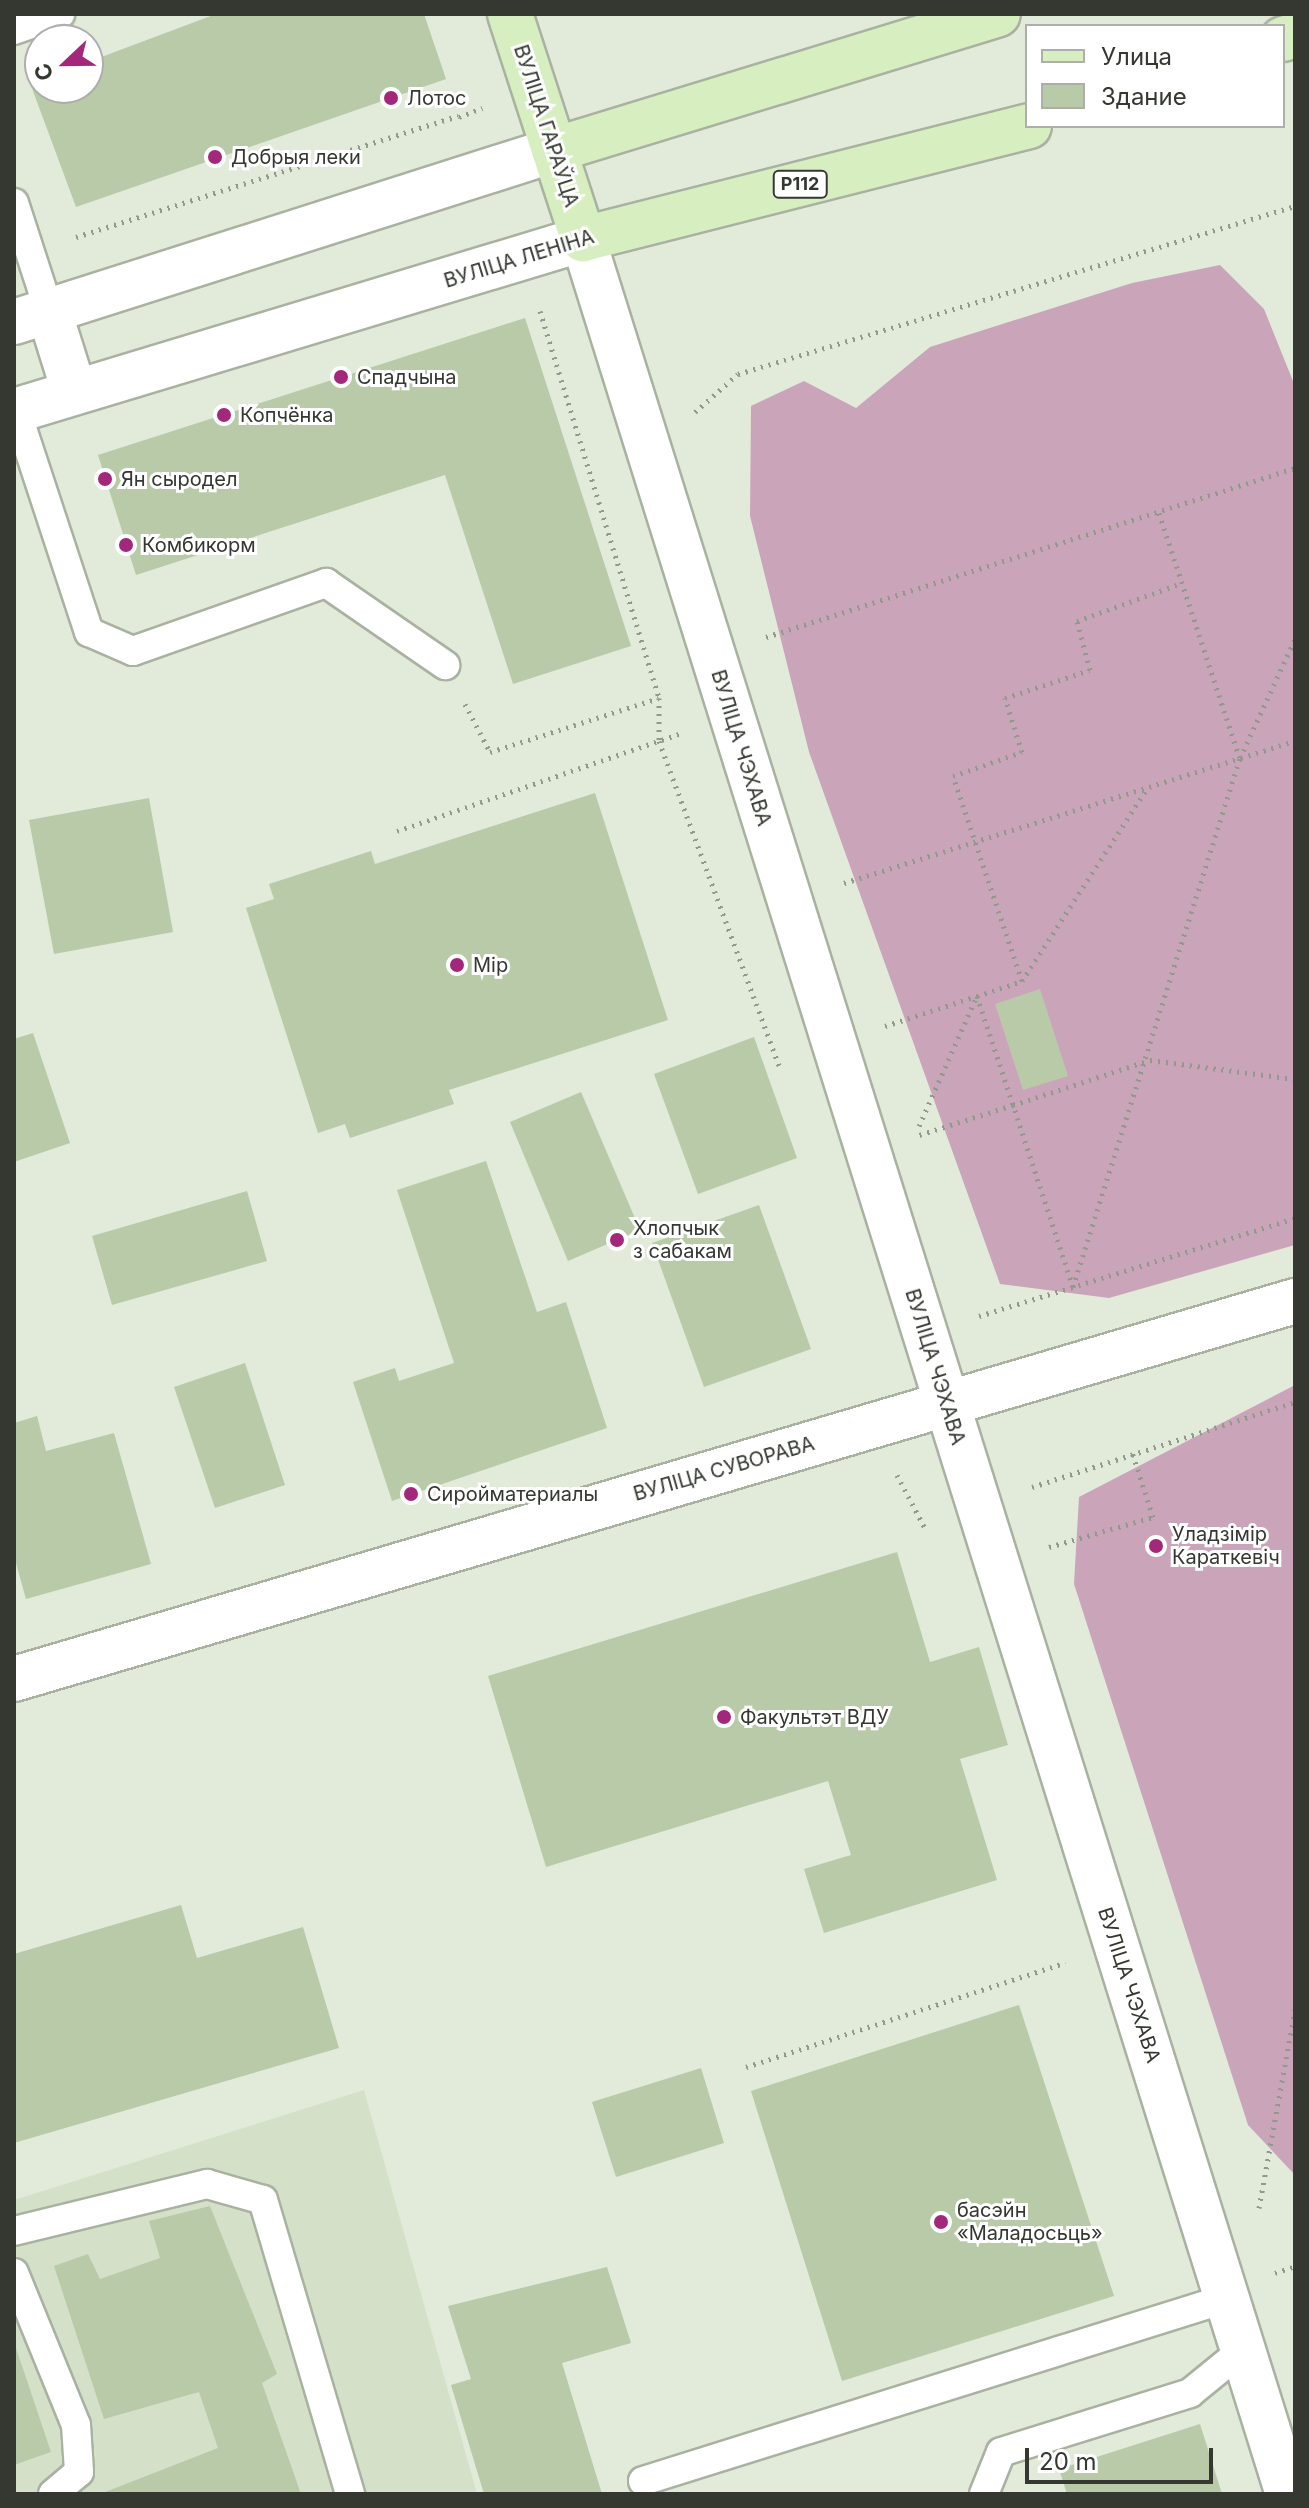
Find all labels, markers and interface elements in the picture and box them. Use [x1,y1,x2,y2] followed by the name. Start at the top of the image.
[24,24,104,104] north arrow
[1025,24,1285,128] legend
[508,42,584,210] street label: ВУЛІЦА ГАРАЎЦА
[1101,42,1172,71] text: Улица
[28,60,59,85] text: С
[1101,82,1187,111] text: Здание
[407,86,466,110] place label: Лотос
[382,89,400,107] marker: Лотос
[231,145,361,169] place label: Добрыя леки
[206,148,224,166] marker: Добрыя леки
[772,170,828,198] road number: Р112
[441,225,597,293] street label: ВУЛІЦА ЛЕНІНА
[357,365,456,389] place label: Спадчына
[332,368,350,386] marker: Спадчына
[240,403,334,427] place label: Копчёнка
[215,406,233,424] marker: Копчёнка
[121,467,237,491] place label: Ян сыродел
[96,470,114,488] marker: Ян сыродел
[142,533,256,557] place label: Комбикорм
[117,536,135,554] marker: Комбикорм
[706,667,776,829] street label: ВУЛІЦА ЧЭХАВА
[473,953,508,977] place label: Мір
[448,956,466,974] marker: Мір
[633,1216,732,1263] place label: Хлопчык з сабакам
[608,1231,626,1249] marker: Хлопчык з сабакам
[900,1286,970,1448] street label: ВУЛІЦА ЧЭХАВА
[631,1432,817,1506] street label: ВУЛІЦА СУВОРАВА
[427,1482,598,1506] place label: Сиройматериалы
[402,1485,420,1503] marker: Сиройматериалы
[1172,1522,1280,1569] place label: Уладзімір Караткевіч
[1147,1537,1165,1555] marker: Уладзімір Караткевіч
[740,1705,889,1729] place label: Факультэт ВДУ
[715,1708,733,1726] marker: Факультэт ВДУ
[1093,1904,1165,2066] street label: ВУЛІЦА ЧЭХАВА
[957,2198,1103,2245] place label: басэйн «Маладосьць»
[932,2213,950,2231] marker: басэйн «Маладосьць»
[1029,2432,1217,2482] scale bar
[1039,2447,1097,2476] text: 20 m

